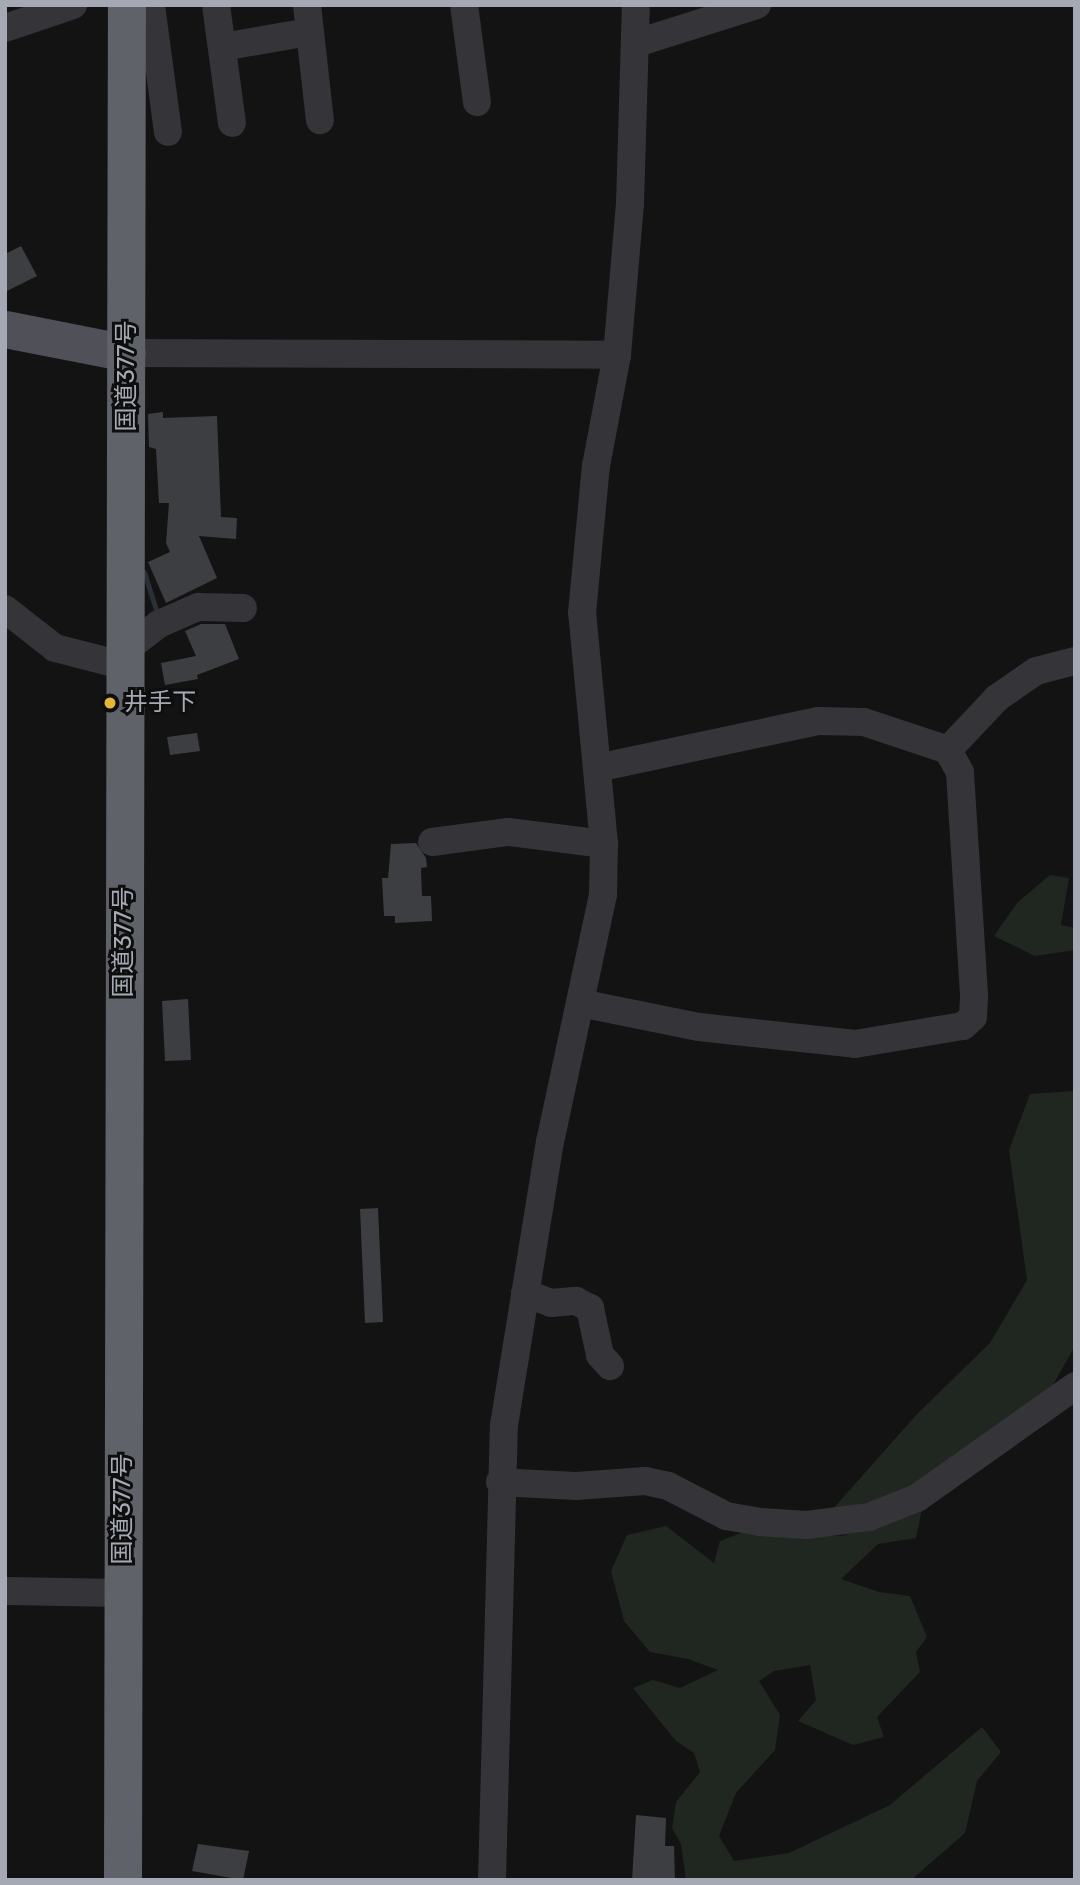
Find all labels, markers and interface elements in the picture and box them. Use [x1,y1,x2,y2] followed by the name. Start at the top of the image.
[113,320,141,432] street label: 国道377号
[124,689,196,717] place label: 井手下
[102,695,118,711] marker: 井手下
[110,886,138,998] street label: 国道377号
[109,1453,137,1565] street label: 国道377号

